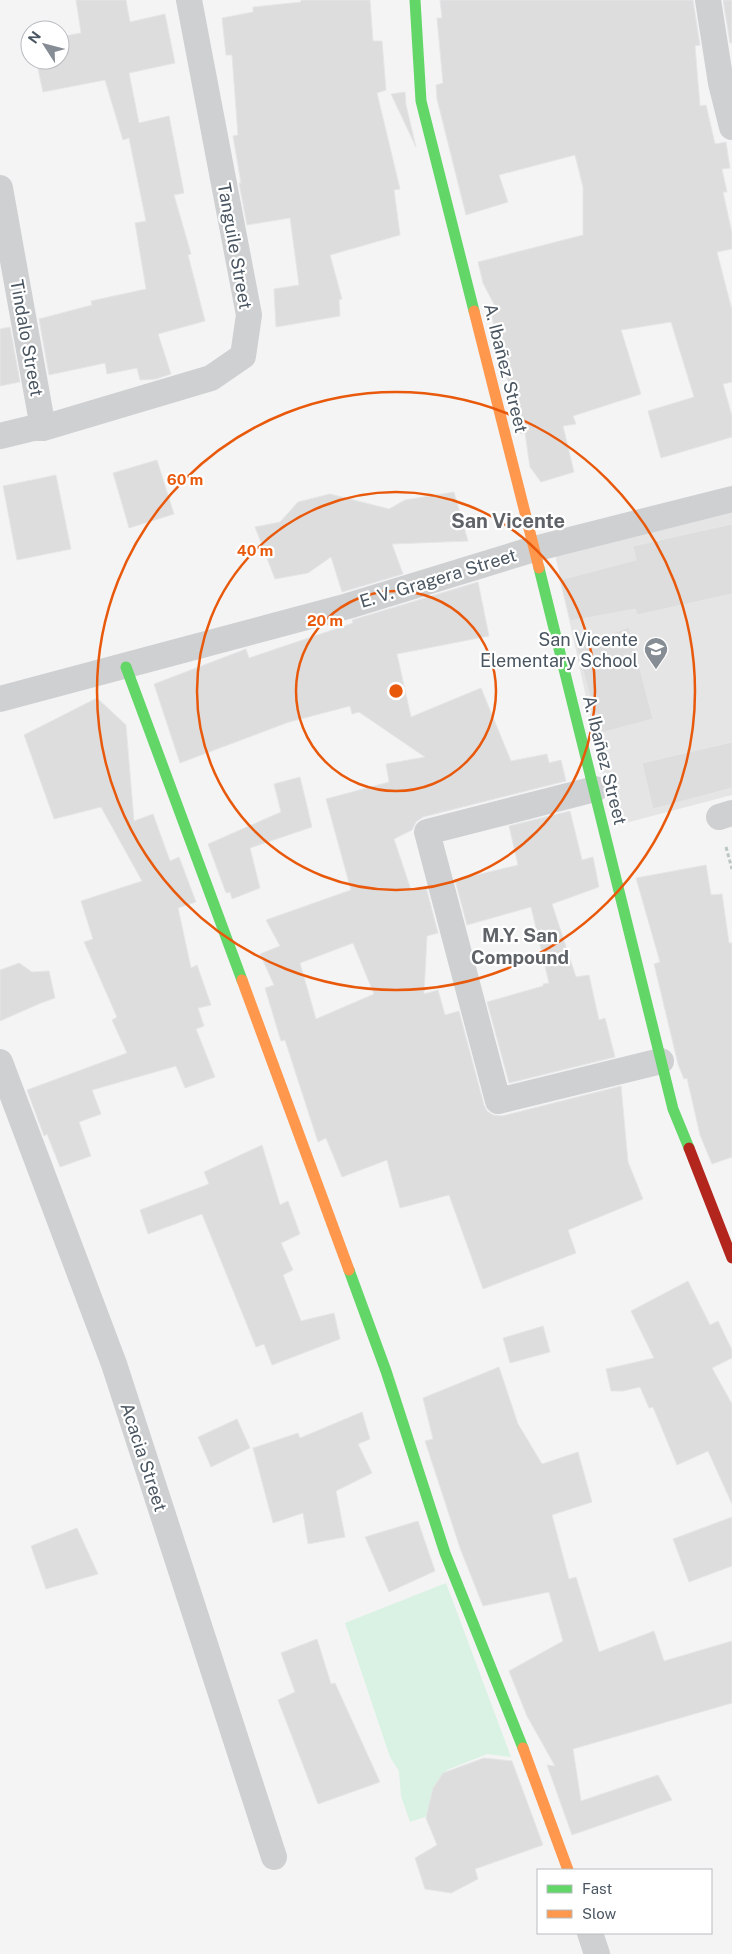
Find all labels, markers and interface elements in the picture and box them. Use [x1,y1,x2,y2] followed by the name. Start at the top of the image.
[20,20,70,70] north arrow
[25,28,44,46] text: N
[214,181,256,311] street label: Tanguile Street
[6,278,48,398] street label: Tindalo Street
[480,301,532,435] street label: A. Ibañez Street
[167,471,203,488] text: 60 m
[451,509,565,533] district label: San Vicente
[237,542,273,559] text: 40 m
[357,544,519,612] street label: E. V. Gragera Street
[307,612,343,629] text: 20 m
[480,629,638,671] place label: San Vicente Elementary School
[643,636,669,670] school or university icon: San Vicente Elementary School
[387,682,405,700] centre of rings
[579,693,631,827] street label: A. Ibañez Street
[471,924,569,968] district label: M.Y. San Compound
[117,1400,171,1514] street label: Acacia Street
[537,1869,712,1934] legend
[582,1880,612,1897] text: Fast
[582,1905,617,1922] text: Slow

